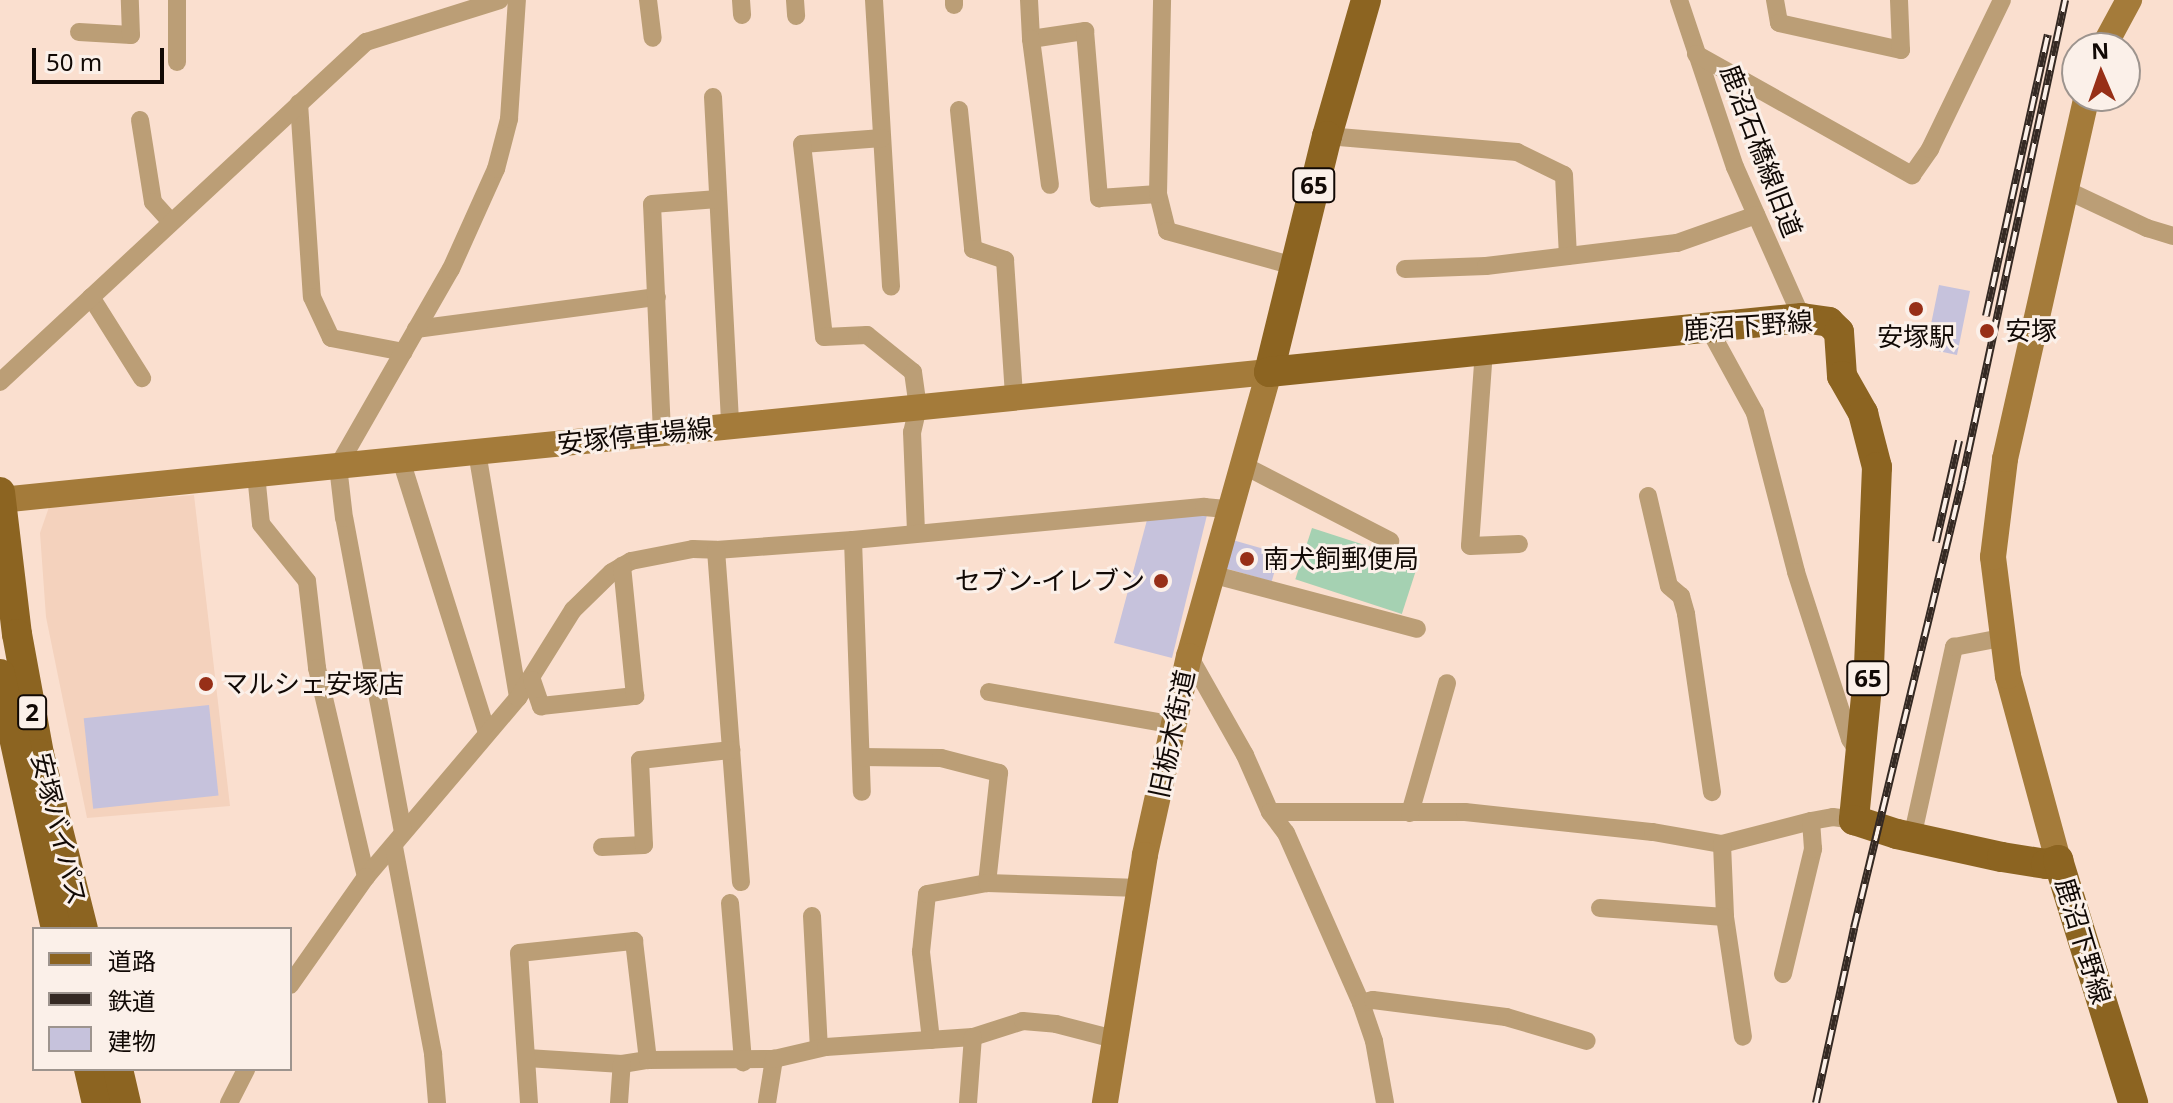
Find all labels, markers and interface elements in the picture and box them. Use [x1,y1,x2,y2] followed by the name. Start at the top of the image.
[36,32,168,82] scale bar
[2061,32,2141,112] north arrow
[2091,35,2110,65] text: N
[46,45,102,78] text: 50 m
[1714,60,1808,242] street label: 鹿沼石橋線旧道
[1292,165,1336,205] road number: 65
[1907,300,1925,318] marker: 安塚駅
[1682,306,1814,346] street label: 鹿沼下野線
[2005,315,2057,347] place label: 安塚
[1976,320,1998,342] marker: 安塚
[1877,321,1955,353] place label: 安塚駅
[556,412,714,460] street label: 安塚停車場線
[1263,543,1419,575] place label: 南犬飼郵便局
[1238,550,1256,568] marker: 南犬飼郵便局
[955,565,1145,597] place label: セブン-イレブン
[1152,572,1170,590] marker: セブン-イレブン
[1846,658,1890,698] road number: 65
[1143,667,1201,801] street label: 旧栃木街道
[222,668,404,700] place label: マルシェ安塚店
[197,675,215,693] marker: マルシェ安塚店
[16,692,48,732] road number: 2
[25,750,93,908] street label: 安塚バイパス
[2049,874,2117,1008] street label: 鹿沼下野線
[32,927,292,1071] legend
[108,944,156,977] text: 道路
[108,984,156,1017] text: 鉄道
[108,1024,156,1057] text: 建物

